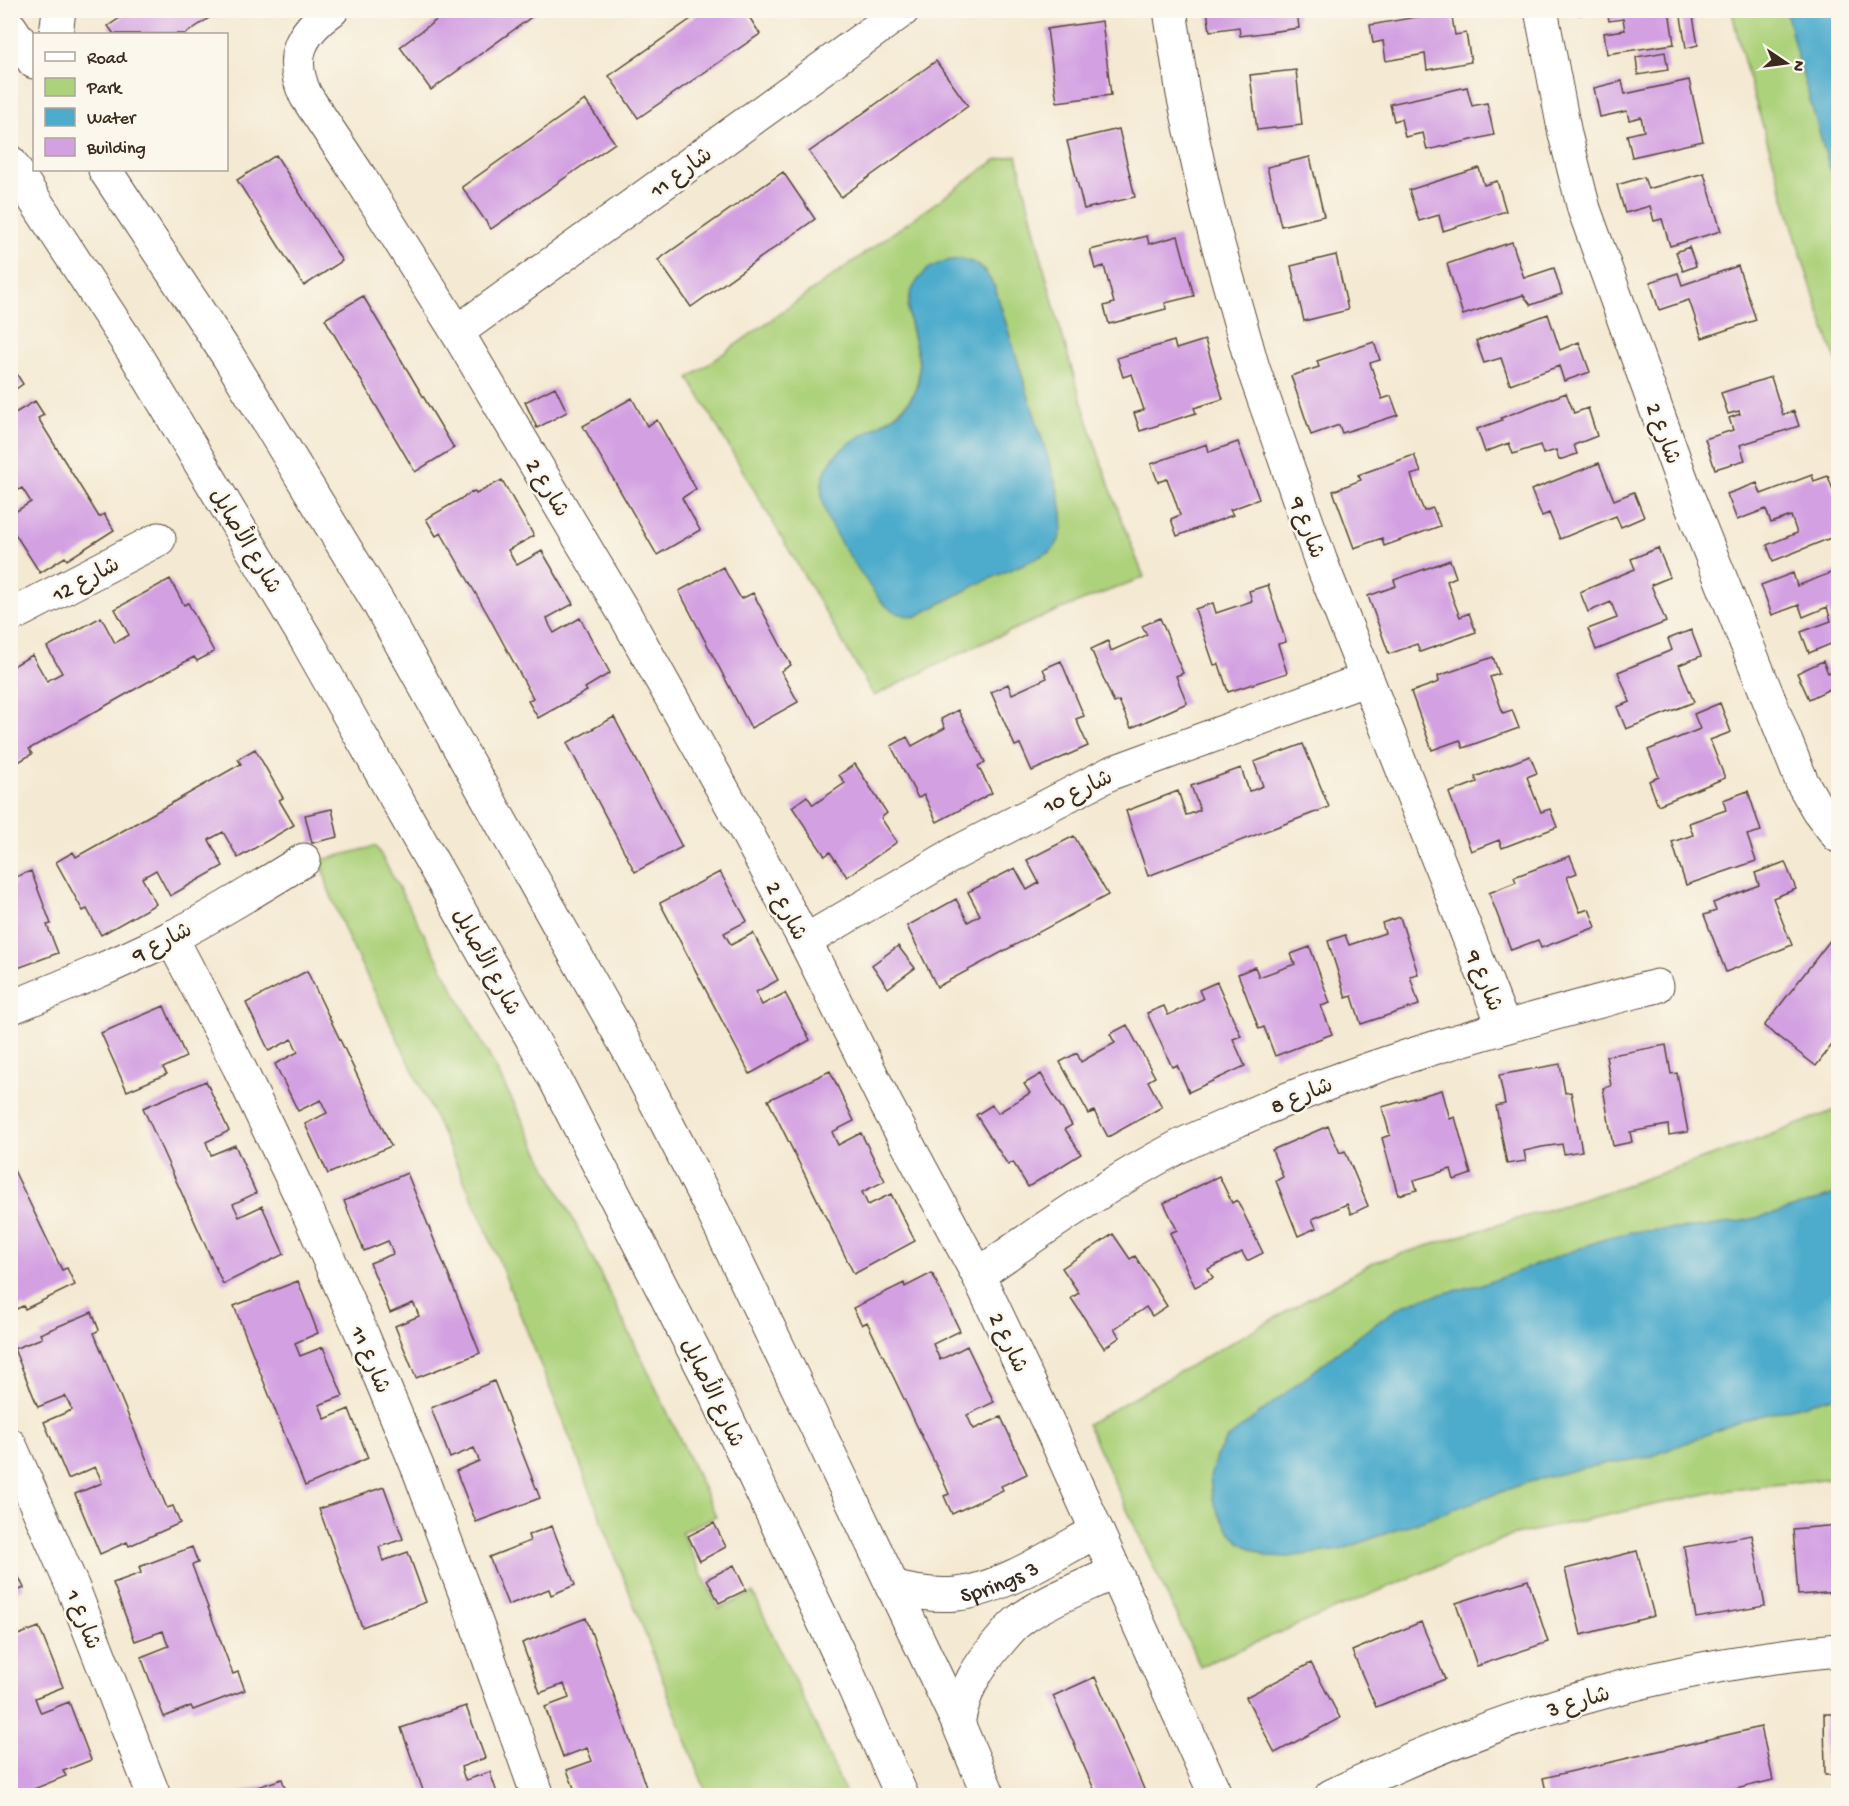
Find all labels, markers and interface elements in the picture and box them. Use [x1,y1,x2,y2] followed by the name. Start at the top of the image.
[33,33,228,171] legend
[1756,33,1816,93] north arrow
[87,49,128,70] text: Road
[1787,58,1808,73] text: N
[86,79,123,100] text: Park
[87,109,137,130] text: Water
[86,139,146,160] text: Building
[645,143,719,206] street label: شارع 11
[1638,400,1684,469] street label: شارع 2
[518,455,573,523] street label: شارع 2
[202,482,290,599] street label: شارع الأصايل
[1282,493,1328,563] street label: شارع 9
[48,553,125,610] street label: شارع 12
[1039,766,1118,822] street label: شارع 10
[758,878,811,946] street label: شارع 2
[445,902,530,1021] street label: شارع الأصايل
[128,918,197,971] street label: شارع 9
[1458,946,1506,1016] street label: شارع 9
[1268,1074,1337,1122] street label: شارع 8
[981,1309,1032,1378] street label: شارع 2
[342,1322,394,1398] street label: شارع 11
[673,1332,753,1453] street label: شارع الأصايل
[959,1557,1044,1610] street label: Springs 3
[58,1586,104,1654] street label: شارع 1
[1544,1682,1614,1725] street label: شارع 3

